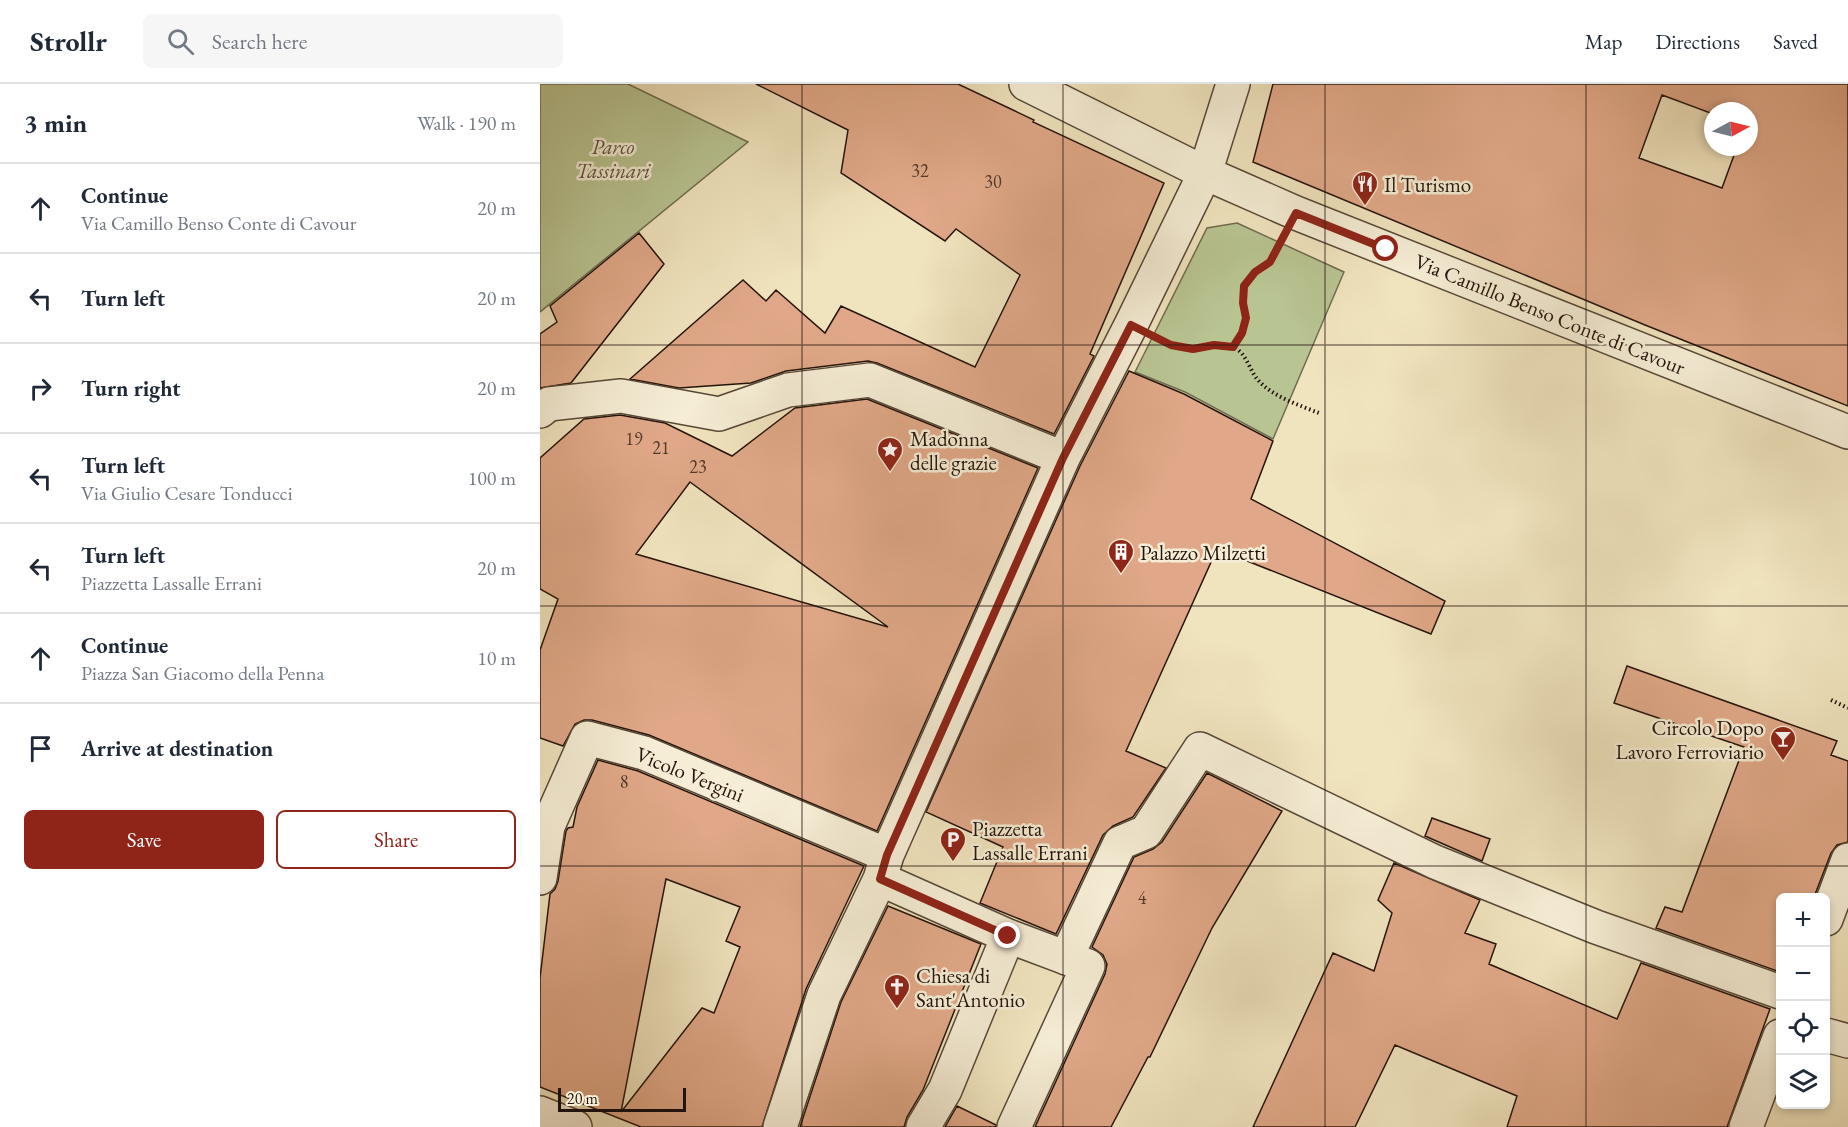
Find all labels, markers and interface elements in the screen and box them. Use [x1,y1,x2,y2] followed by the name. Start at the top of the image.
[143,14,563,68] search box
[30,23,107,59] text: Strollr
[164,25,197,58] icon: search
[212,27,307,56] text: Search here
[1585,28,1622,55] text: Map
[1655,28,1740,55] text: Directions
[1773,28,1818,55] text: Saved
[1704,102,1758,156] north arrow
[24,106,87,140] text: 3 min
[417,110,516,136] text: Walk · 190 m
[576,133,651,184] park label: Parco Tassinari
[911,159,929,182] house number: 32
[1350,169,1380,207] restaurant icon: Il Turismo
[984,170,1002,193] house number: 30
[1384,171,1471,198] place label: Il Turismo
[81,181,168,210] text: Continue
[24,192,57,225] icon: ahead
[477,195,516,221] text: 20 m
[81,210,356,236] text: Via Camillo Benso Conte di Cavour
[1372,235,1398,261] route start
[1411,247,1689,381] street label: Via Camillo Benso Conte di Cavour
[24,282,57,315] icon: left
[81,284,165,313] text: Turn left
[477,285,516,311] text: 20 m
[24,372,57,405] icon: right
[81,374,180,403] text: Turn right
[477,375,516,401] text: 20 m
[910,425,997,476] place label: Madonna delle grazie
[625,427,643,450] house number: 19
[875,435,905,473] place icon: Madonna delle grazie
[652,436,670,459] house number: 21
[81,451,165,480] text: Turn left
[689,455,707,478] house number: 23
[24,462,57,495] icon: left
[468,465,516,491] text: 100 m
[81,480,293,506] text: Via Giulio Cesare Tonducci
[1106,537,1136,575] building icon: Palazzo Milzetti
[1140,539,1266,566] place label: Palazzo Milzetti
[81,541,165,570] text: Turn left
[24,552,57,585] icon: left
[477,555,516,581] text: 20 m
[81,570,262,596] text: Piazzetta Lassalle Errani
[81,631,168,660] text: Continue
[24,642,57,675] icon: ahead
[477,645,516,671] text: 10 m
[81,660,324,686] text: Piazza San Giacomo della Penna
[1615,714,1764,765] place label: Circolo Dopo Lavoro Ferroviario
[1768,724,1798,762] bar icon: Circolo Dopo Lavoro Ferroviario
[24,732,57,765] icon: arrive
[81,734,273,763] text: Arrive at destination
[632,740,748,808] street label: Vicolo Vergini
[620,770,628,793] house number: 8
[24,810,264,869] button: Save
[276,810,516,869] button: Share
[972,815,1088,866] place label: Piazzetta Lassalle Errani
[938,825,968,863] parking icon: Piazzetta Lassalle Errani
[1138,886,1147,909] house number: 4
[1776,893,1830,1109] map controls
[1776,893,1830,947] button: +
[994,922,1020,948] route end
[1776,947,1830,1001] button: −
[916,962,1025,1013] place label: Chiesa di Sant'Antonio
[882,972,912,1010] church icon: Chiesa di Sant'Antonio
[1776,1001,1830,1055] button: locate
[1776,1055,1830,1109] button: layers
[558,1085,686,1112] scale bar
[567,1088,598,1109] text: 20 m

